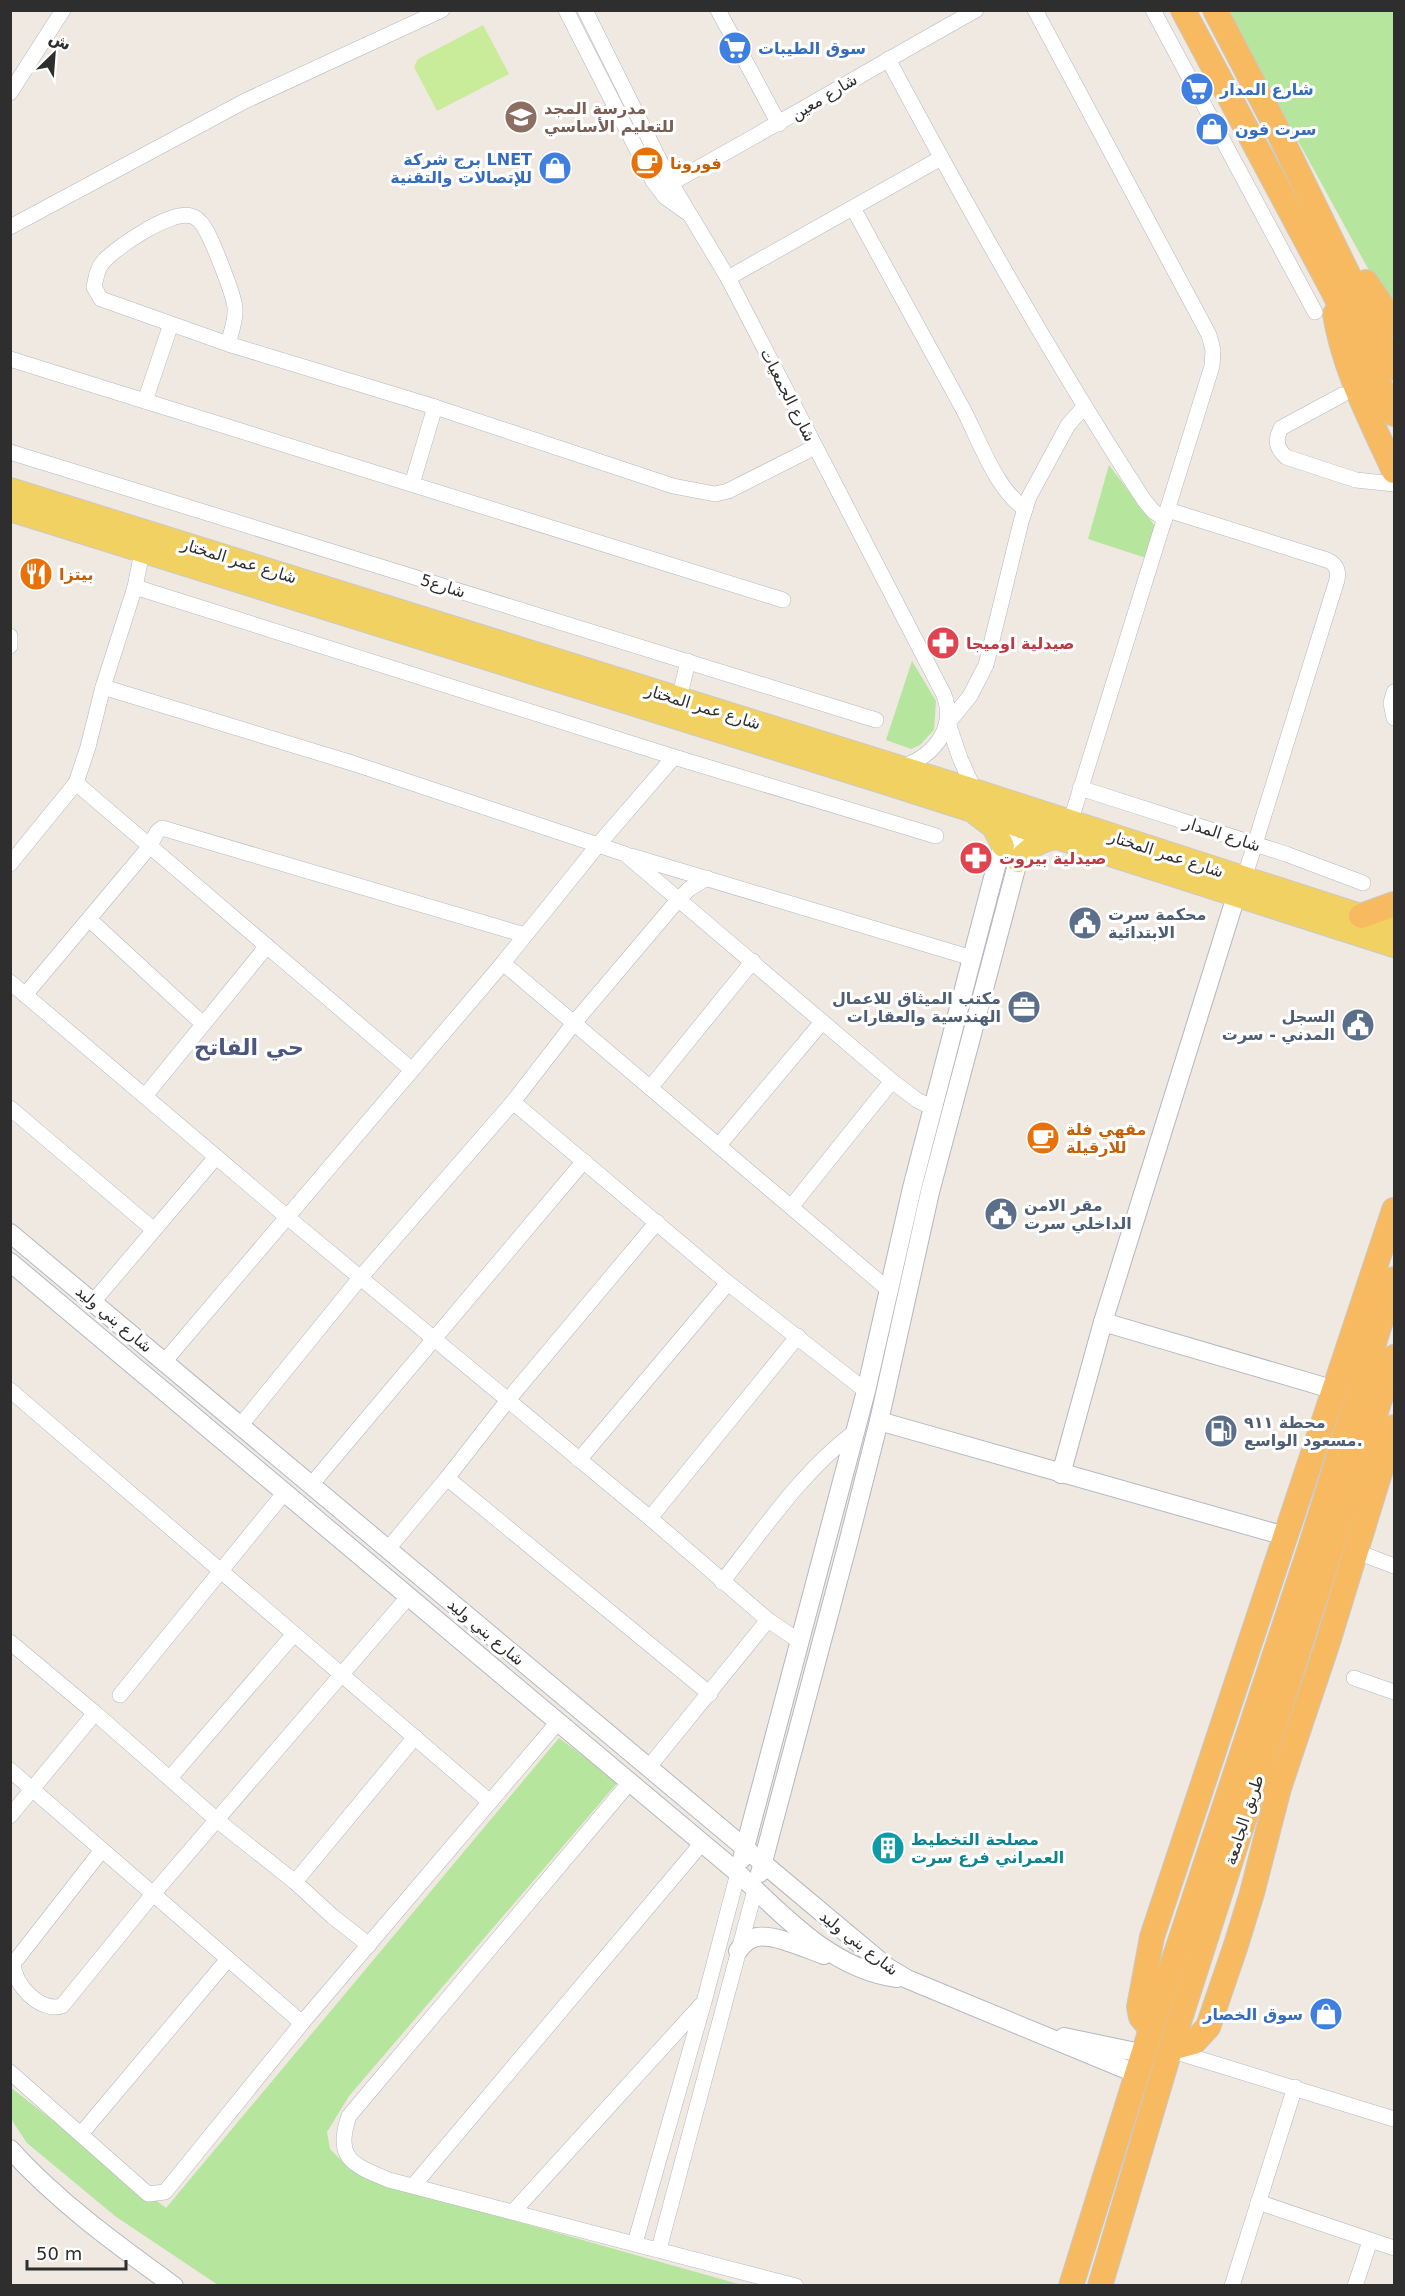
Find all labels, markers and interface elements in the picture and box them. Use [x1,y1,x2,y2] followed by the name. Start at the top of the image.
[24,24,84,84] north arrow
[46,28,74,54] text: ش
[717,30,753,66] supermarket icon: سوق الطيبات
[758,39,866,58] place label: سوق الطيبات
[787,70,861,125] street label: شارع معين
[1179,71,1215,107] supermarket icon: شارع المدار
[1219,80,1314,99] place label: شارع المدار
[503,99,539,135] school or university icon: مدرسة المجد للتعليم الأساسي
[544,99,674,137] place label: مدرسة المجد للتعليم الأساسي
[1194,111,1230,147] shop icon: سرت فون
[1235,120,1317,139] place label: سرت فون
[629,145,665,181] cafe icon: فورونا
[390,150,532,187] place label: برج شركة LNET للإتصالات والتقنية
[537,150,573,186] shop icon: برج شركة LNET للإتصالات والتقنية
[670,154,722,173] place label: فورونا
[755,345,820,445] street label: شارع الجمعيات
[178,534,299,589] street label: شارع عمر المختار
[18,556,54,592] restaurant icon: بيتزا
[59,565,94,584] place label: بيتزا
[418,570,468,603] street label: شارع5
[925,625,961,661] pharmacy icon: صيدلية اوميجا
[966,634,1074,653] place label: صيدلية اوميجا
[642,680,763,735] street label: شارع عمر المختار
[1180,812,1263,856] street label: شارع المدار
[1105,826,1226,882] street label: شارع عمر المختار
[958,840,994,876] pharmacy icon: صيدلية بيروت
[999,849,1107,868] place label: صيدلية بيروت
[1067,905,1103,941] public building icon: محكمة سرت الابتدائية
[1108,905,1207,942] place label: محكمة سرت الابتدائية
[832,989,1001,1026] place label: مكتب الميثاق للاعمال الهندسية والعقارات
[1006,989,1042,1025] office icon: مكتب الميثاق للاعمال الهندسية والعقارات
[1222,1007,1335,1045] place label: السجل المدني - سرت
[1340,1007,1376,1043] public building icon: السجل المدني - سرت
[194,1035,304,1061] district label: حي الفاتح
[1025,1120,1061,1156] cafe icon: مقهي فلة للارقيلة
[1066,1120,1146,1157] place label: مقهي فلة للارقيلة
[983,1196,1019,1232] public building icon: مقر الامن الداخلي سرت
[1024,1196,1132,1234] place label: مقر الامن الداخلي سرت
[71,1281,156,1357] street label: شارع بني وليد
[1203,1413,1239,1449] fuel station icon: محطة ٩١١ مسعود الواسع.
[1244,1413,1363,1450] place label: محطة ٩١١ مسعود الواسع.
[443,1594,528,1670] street label: شارع بني وليد
[1220,1772,1268,1868] street label: طريق الجامعة
[870,1830,906,1866] building icon: مصلحة التخطيط العمراني فرع سرت
[911,1830,1064,1868] place label: مصلحة التخطيط العمراني فرع سرت
[815,1907,902,1980] street label: شارع بني وليد
[1308,1996,1344,2032] shop icon: سوق الخصار
[1202,2005,1303,2024] place label: سوق الخصار
[27,2233,126,2271] scale bar
[36,2243,82,2264] text: 50 m

